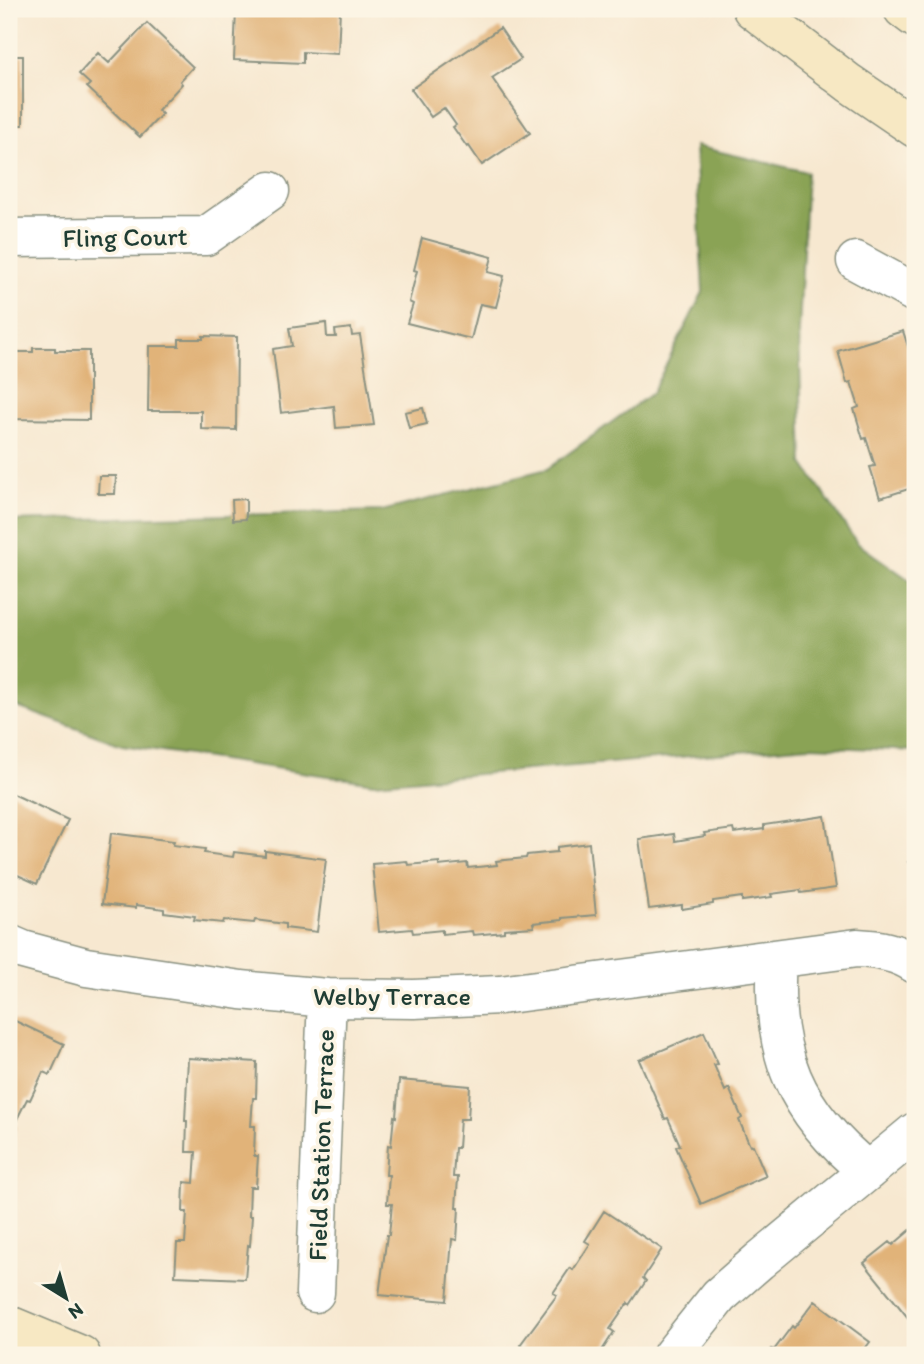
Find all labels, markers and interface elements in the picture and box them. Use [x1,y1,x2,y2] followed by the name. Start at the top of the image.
[62,220,188,254] street label: Fling Court
[313,980,471,1012] street label: Welby Terrace
[301,1028,341,1262] street label: Field Station Terrace
[32,1262,102,1332] north arrow
[64,1298,88,1324] text: N

